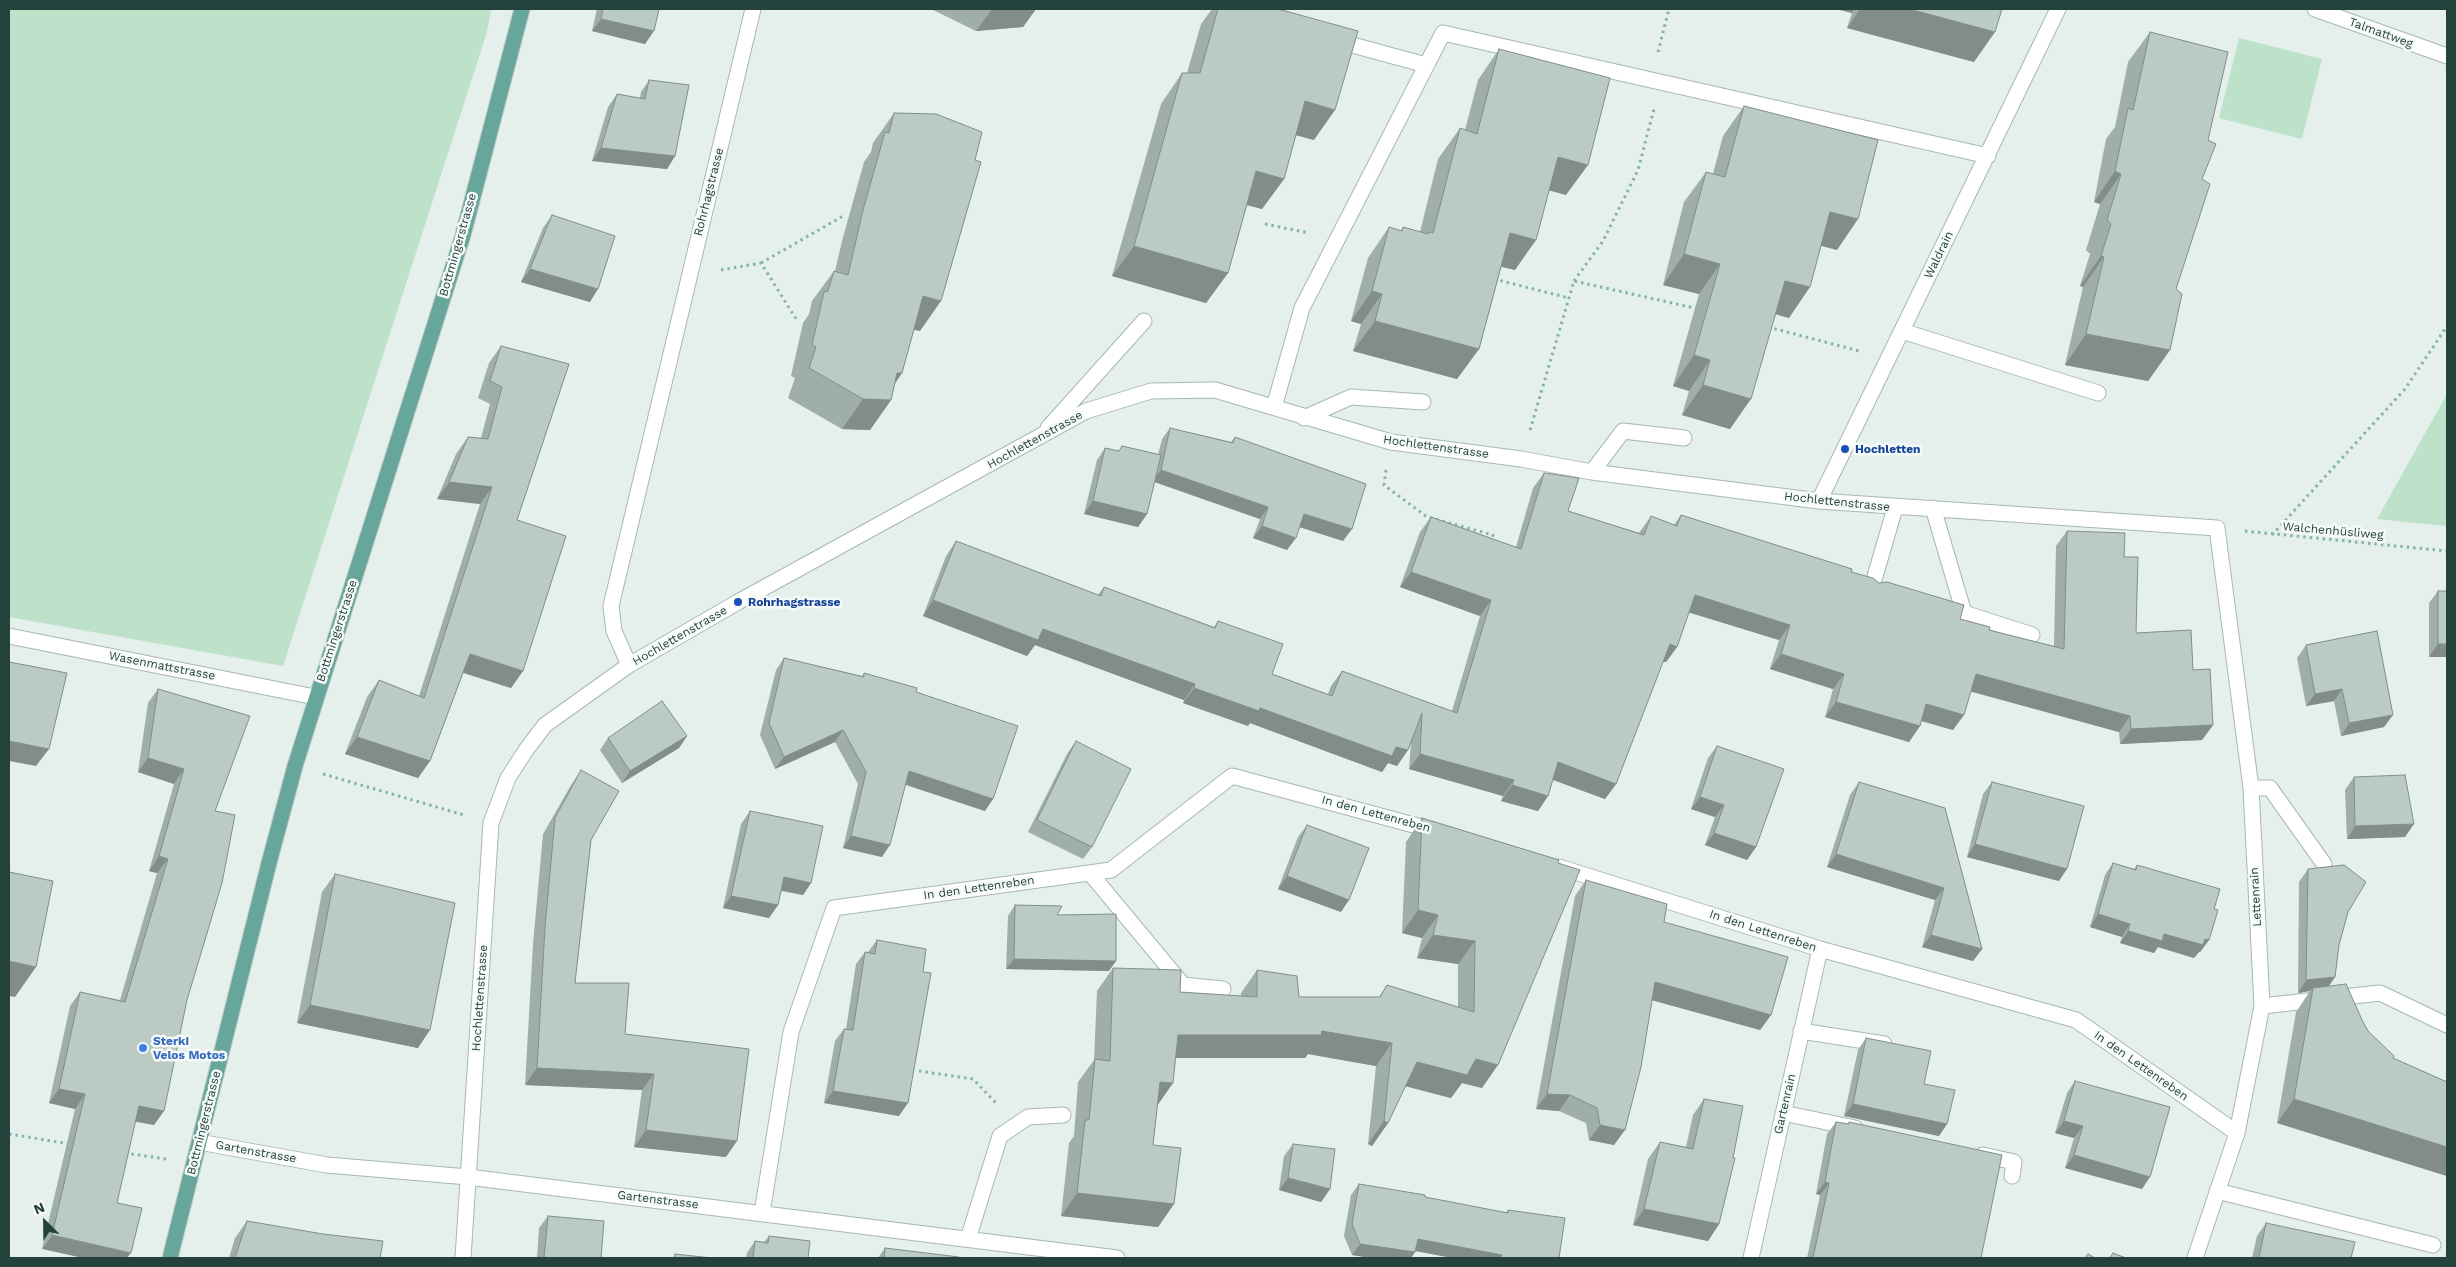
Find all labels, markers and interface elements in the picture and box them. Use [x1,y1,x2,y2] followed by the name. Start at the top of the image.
[2347,15,2415,51] street label: Talmattweg
[691,146,727,238] street label: Rohrhagstrasse
[436,192,480,298] street label: Bottmingerstrasse
[1921,229,1957,281] street label: Waldrain
[985,408,1085,472] street label: Hochlettenstrasse
[1382,432,1490,462] street label: Hochlettenstrasse
[1855,442,1921,456] place label: Hochletten
[1839,443,1851,455] marker: Hochletten
[1783,489,1891,515] street label: Hochlettenstrasse
[2282,519,2384,543] street label: Walchenhüsliweg
[314,578,360,684] street label: Bottmingerstrasse
[748,595,841,609] place label: Rohrhagstrasse
[732,596,744,608] marker: Rohrhagstrasse
[630,603,730,669] street label: Hochlettenstrasse
[108,649,216,683] street label: Wasenmattstrasse
[1320,793,1432,835] street label: In den Lettenreben
[2247,867,2265,927] street label: Lettenrain
[923,873,1035,903] street label: In den Lettenreben
[1708,907,1818,955] street label: In den Lettenreben
[469,944,491,1052] street label: Hochlettenstrasse
[2091,1028,2191,1104] street label: In den Lettenreben
[153,1034,225,1062] place label: Sterki Velos Motos
[137,1042,149,1054] marker: Sterki Velos Motos
[184,1070,224,1176] street label: Bottmingerstrasse
[1771,1072,1799,1136] street label: Gartenrain
[214,1138,298,1166] street label: Gartenstrasse
[617,1188,699,1212] street label: Gartenstrasse
[20,1197,70,1247] north arrow
[31,1199,47,1218] text: N

